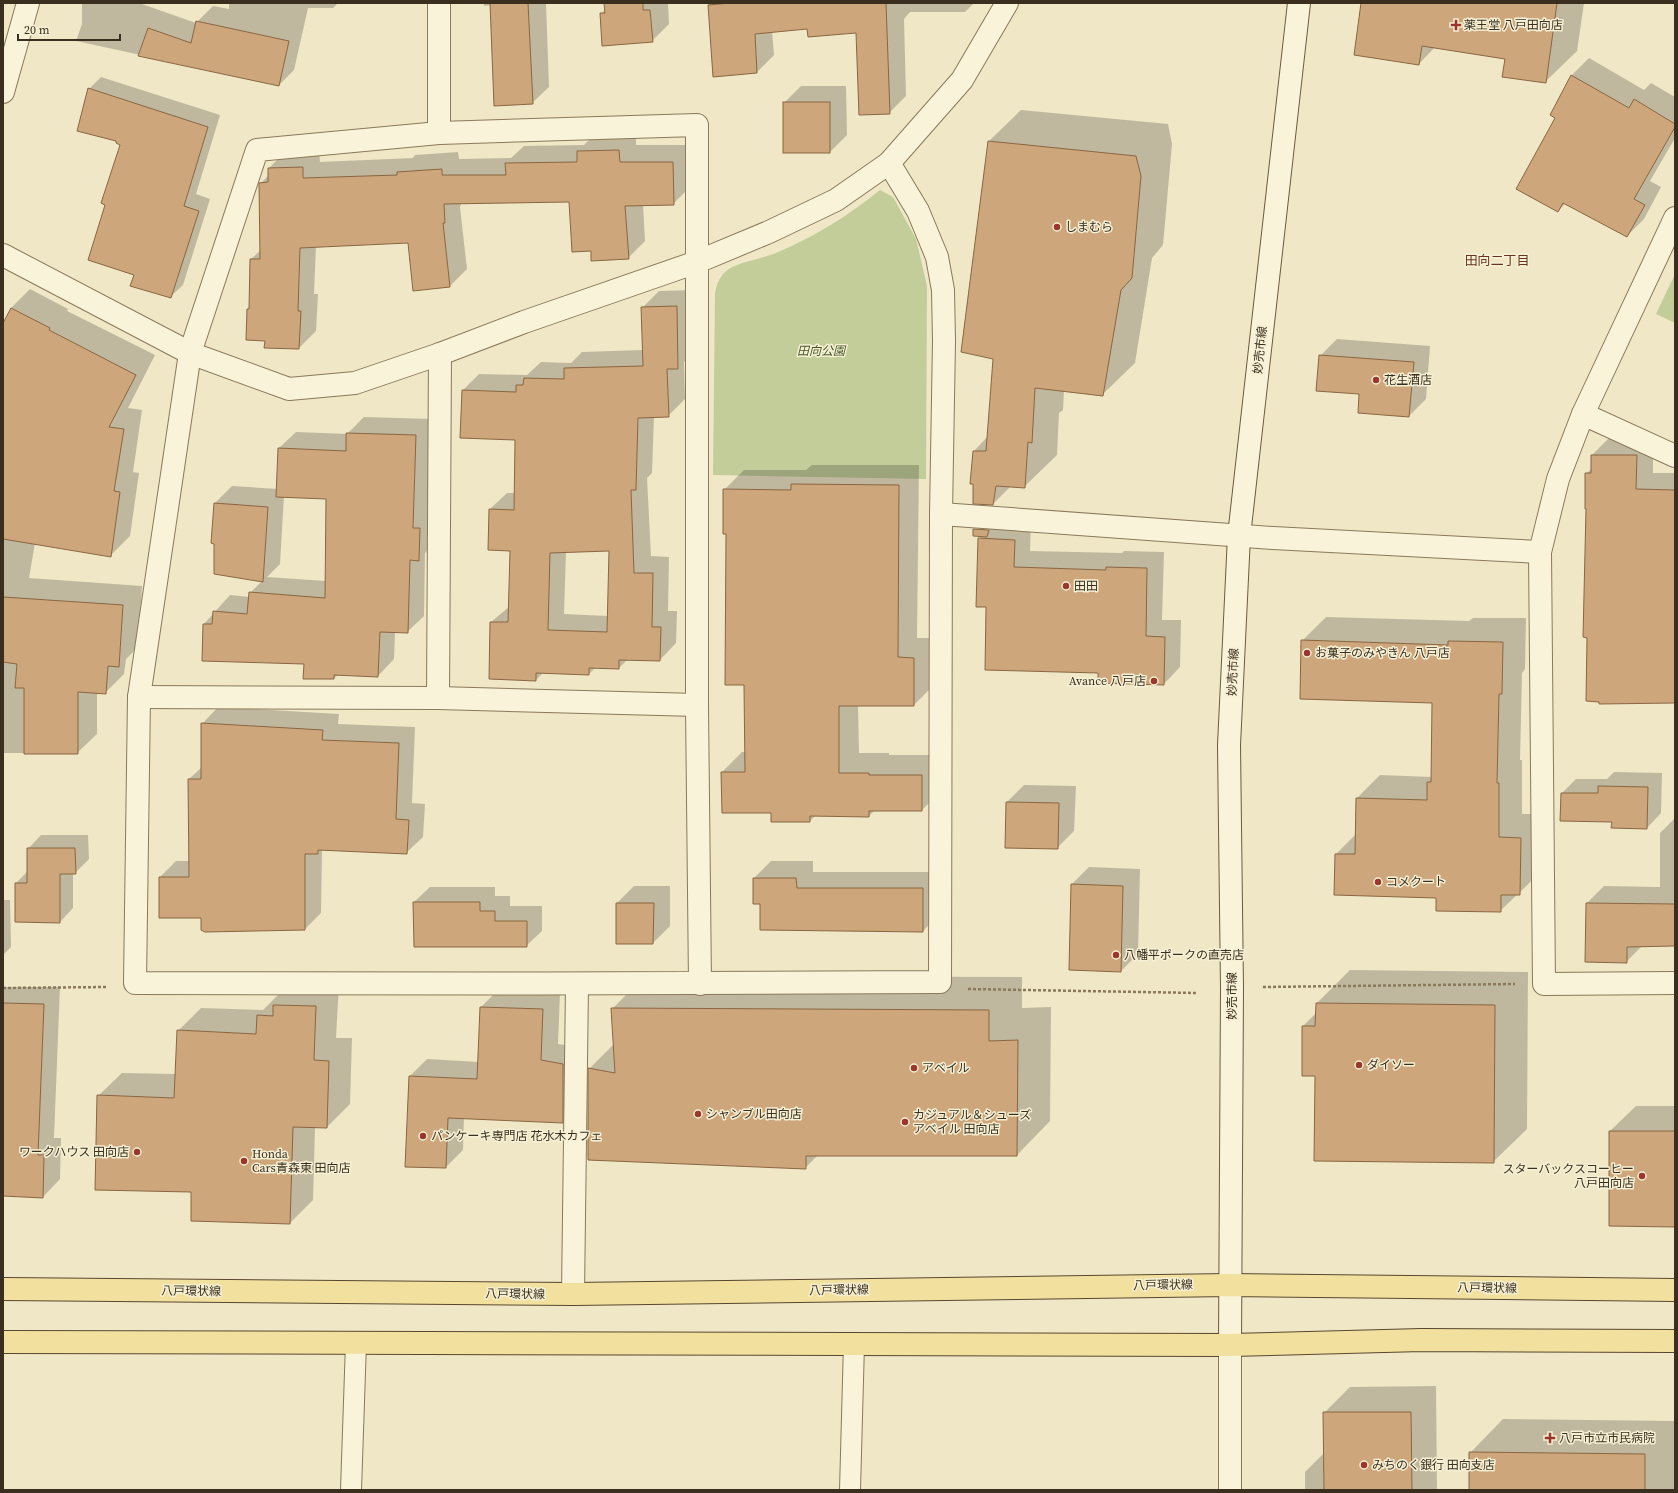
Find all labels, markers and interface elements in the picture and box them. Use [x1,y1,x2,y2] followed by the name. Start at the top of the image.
[18,16,120,42] scale bar
[1464,17,1563,33] place label: 薬王堂 八戸田向店
[1451,20,1461,30] marker: 薬王堂 八戸田向店
[24,22,50,38] text: 20 m
[1065,219,1113,235] place label: しまむら
[1052,222,1062,232] marker: しまむら
[1464,252,1530,269] district label: 田向二丁目
[1250,325,1270,375] street label: 妙売市線
[797,343,847,359] park label: 田向公園
[1384,372,1432,388] place label: 花生酒店
[1371,375,1381,385] marker: 花生酒店
[1074,578,1098,594] place label: 田田
[1061,581,1071,591] marker: 田田
[1315,645,1450,661] place label: お菓子のみやきん 八戸店
[1224,648,1242,696] street label: 妙売市線
[1302,648,1312,658] marker: お菓子のみやきん 八戸店
[1069,673,1146,689] place label: Avance 八戸店
[1149,676,1159,686] marker: Avance 八戸店
[1386,874,1446,890] place label: コメクート
[1373,877,1383,887] marker: コメクート
[1124,947,1244,963] place label: 八幡平ポークの直売店
[1111,950,1121,960] marker: 八幡平ポークの直売店
[1224,972,1240,1020] street label: 妙売市線
[1367,1057,1415,1073] place label: ダイソー
[922,1060,970,1076] place label: アベイル
[1354,1060,1364,1070] marker: ダイソー
[909,1063,919,1073] marker: アベイル
[706,1106,802,1122] place label: シャンブル田向店
[913,1107,1031,1137] place label: カジュアル＆シューズ アベイル 田向店
[693,1109,703,1119] marker: シャンブル田向店
[900,1117,910,1127] marker: カジュアル＆シューズ アベイル 田向店
[431,1128,602,1144] place label: パンケーキ専門店 花水木カフェ
[418,1131,428,1141] marker: パンケーキ専門店 花水木カフェ
[19,1144,129,1160] place label: ワークハウス 田向店
[252,1146,351,1176] place label: Honda Cars青森東 田向店
[132,1147,142,1157] marker: ワークハウス 田向店
[239,1156,249,1166] marker: Honda Cars青森東 田向店
[1502,1161,1634,1191] place label: スターバックスコーヒー 八戸田向店
[1637,1171,1647,1181] marker: スターバックスコーヒー 八戸田向店
[1133,1276,1193,1294] street label: 八戸環状線
[1457,1279,1517,1297] street label: 八戸環状線
[809,1281,869,1299] street label: 八戸環状線
[161,1282,221,1300] street label: 八戸環状線
[485,1285,545,1303] street label: 八戸環状線
[1559,1430,1655,1446] place label: 八戸市立市民病院
[1544,1432,1556,1444] marker: 八戸市立市民病院
[1372,1457,1495,1473] place label: みちのく銀行 田向支店
[1359,1460,1369,1470] marker: みちのく銀行 田向支店

